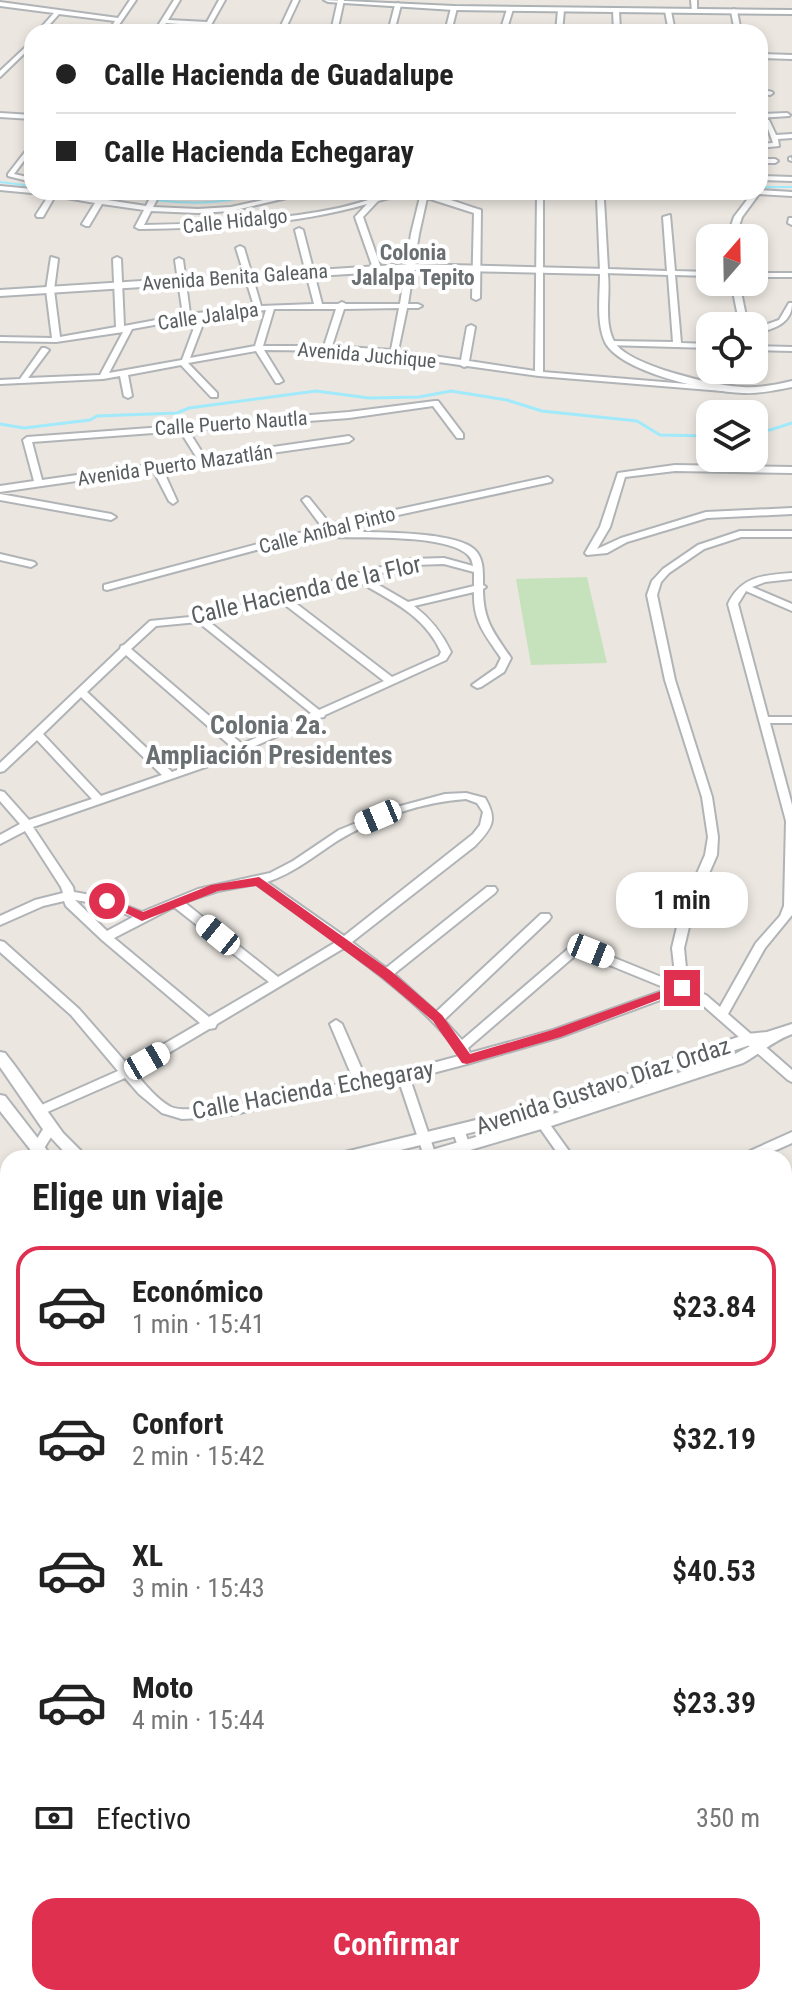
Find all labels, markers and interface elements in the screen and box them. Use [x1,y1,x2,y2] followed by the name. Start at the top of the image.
[104,57,454,92] text: Calle Hacienda de Guadalupe
[104,134,414,169] text: Calle Hacienda Echegaray
[182,204,288,238] street label: Calle Hidalgo
[696,224,768,296] north arrow
[696,224,768,472] map controls
[351,240,475,290] district label: Colonia Jalalpa Tepito
[141,259,329,295] street label: Avenida Benita Galeana
[156,297,260,335] street label: Calle Jalalpa
[696,312,768,384] button: locate
[297,337,437,373] street label: Avenida Juchique
[696,400,768,472] button: layers
[154,406,308,440] street label: Calle Puerto Nautla
[76,439,274,491] street label: Avenida Puerto Mazatlán
[256,501,398,559] street label: Calle Aníbal Pinto
[188,550,424,630] street label: Calle Hacienda de la Flor
[146,710,392,770] district label: Colonia 2a. Ampliación Presidentes
[351,797,405,837] car
[616,872,748,928] callout: 1 min
[89,883,125,919] route start
[653,885,711,915] text: 1 min
[192,911,244,959] car
[564,931,618,971] car
[664,970,700,1006] route end
[472,1032,734,1140] street label: Avenida Gustavo Díaz Ordaz
[120,1039,174,1083] car
[190,1055,436,1125] street label: Calle Hacienda Echegaray
[32,1177,223,1219] text: Elige un viaje
[36,1270,108,1342] icon: car
[132,1274,263,1309] text: Económico
[672,1289,756,1324] text: $23.84
[132,1309,265,1339] text: 1 min · 15:41
[36,1402,108,1474] icon: car
[132,1406,223,1441] text: Confort
[672,1421,756,1456] text: $32.19
[132,1441,265,1471] text: 2 min · 15:42
[36,1534,108,1606] icon: car
[132,1538,163,1573] text: XL
[672,1553,756,1588] text: $40.53
[132,1573,265,1603] text: 3 min · 15:43
[36,1666,108,1738] icon: car
[132,1670,193,1705] text: Moto
[672,1685,756,1720] text: $23.39
[132,1705,265,1735] text: 4 min · 15:44
[32,1796,76,1840] icon: cash
[96,1801,191,1836] text: Efectivo
[696,1803,760,1833] text: 350 m
[32,1898,760,1990] button: Confirmar

